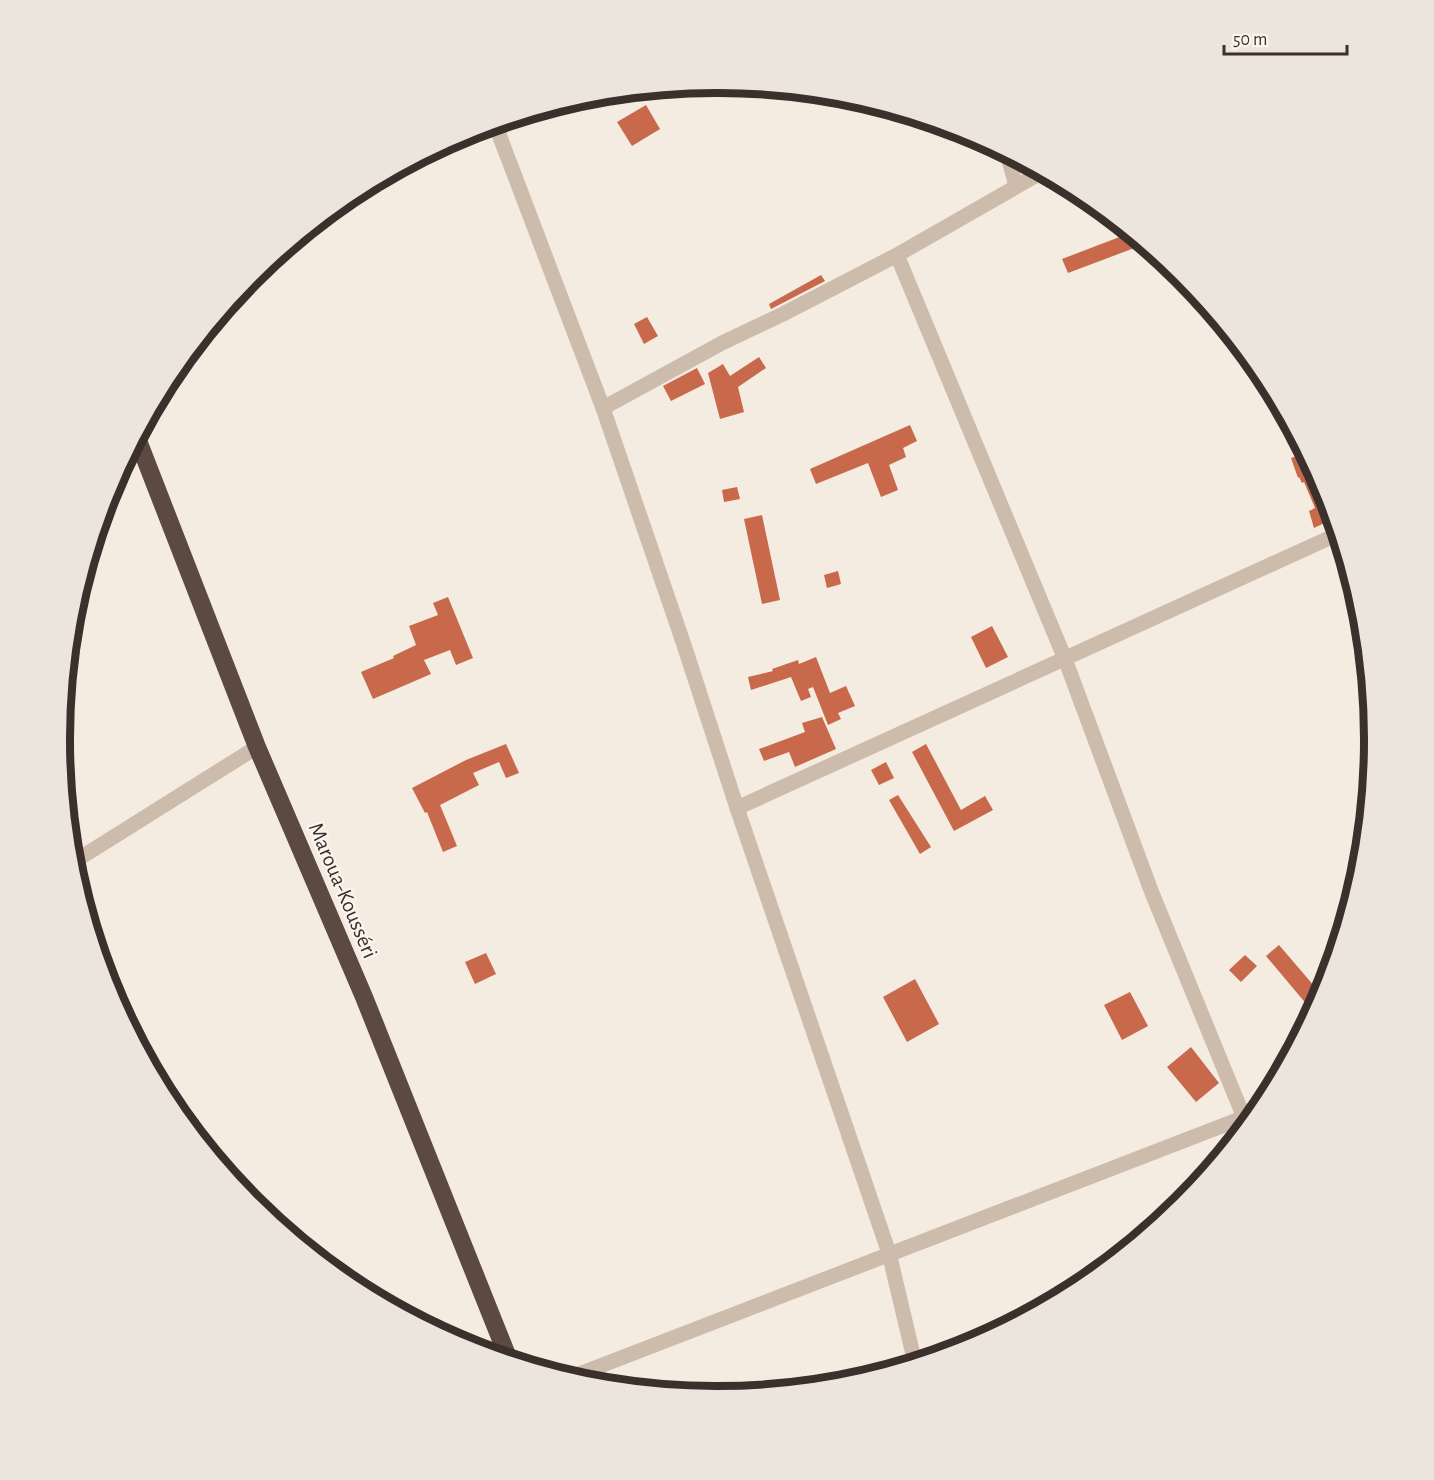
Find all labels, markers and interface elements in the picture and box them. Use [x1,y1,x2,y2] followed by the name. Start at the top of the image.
[1224,18,1347,56] scale bar
[1233,31,1267,49] text: 50 m
[305,819,382,961] street label: Maroua-Kousséri

